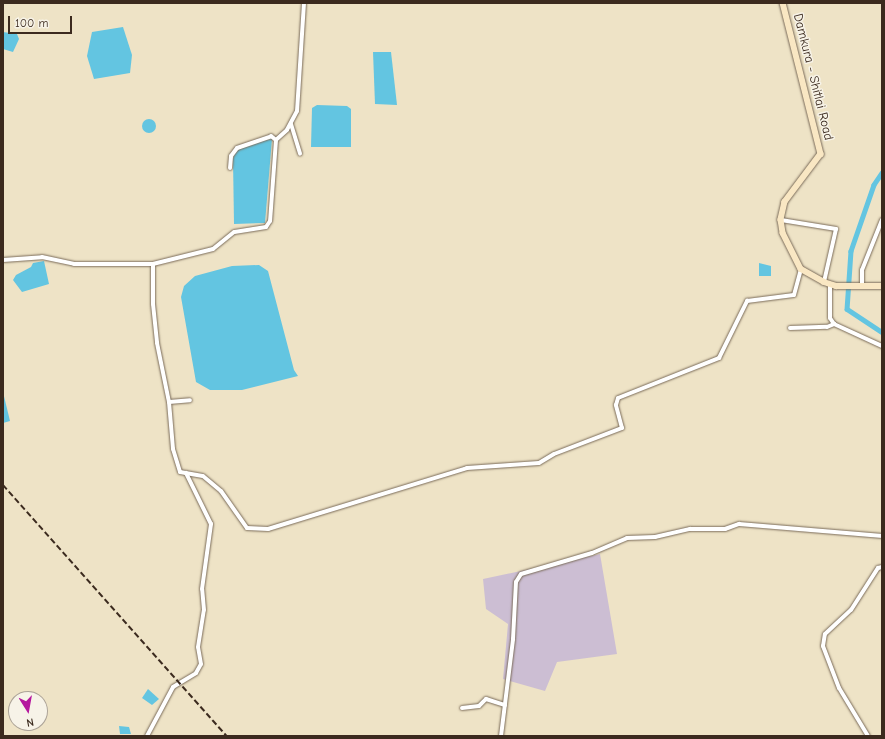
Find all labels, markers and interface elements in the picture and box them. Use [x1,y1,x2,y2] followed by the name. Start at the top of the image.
[10,8,74,34] scale bar
[790,12,836,142] street label: Damkura - Shitlai Road
[15,16,48,30] text: 100 m
[8,691,48,731] north arrow
[25,715,35,729] text: N

